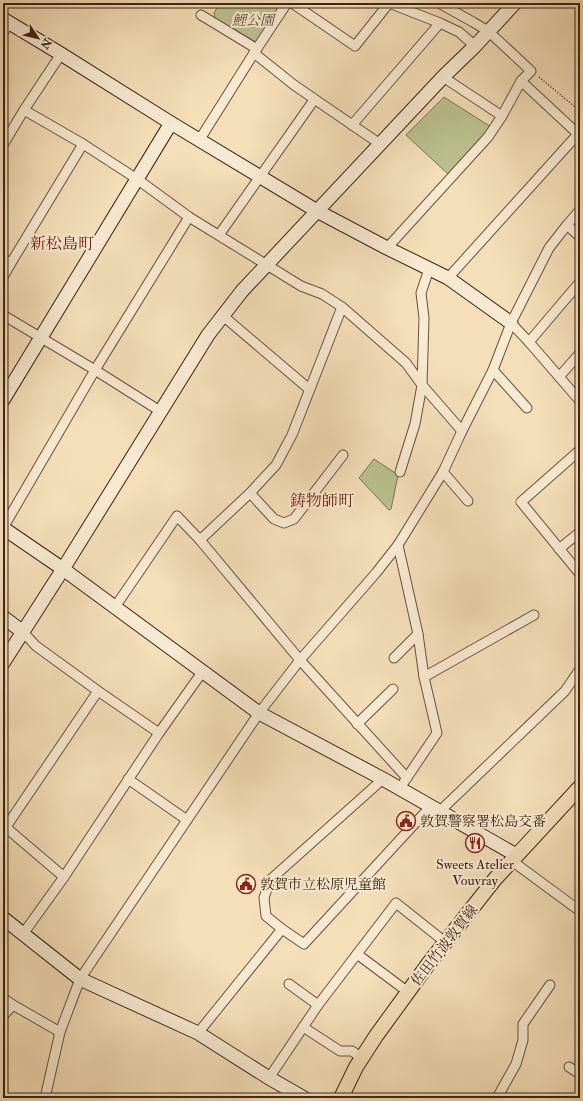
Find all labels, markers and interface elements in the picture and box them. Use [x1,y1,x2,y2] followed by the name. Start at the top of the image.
[232,12,276,29] park label: 鯉公園
[18,18,58,58] north arrow
[37,35,55,52] text: N
[30,234,94,254] district label: 新松島町
[290,491,354,511] district label: 鋳物師町
[395,810,417,832] public building icon: 敦賀警察署松島交番
[420,813,546,830] place label: 敦賀警察署松島交番
[464,832,486,854] restaurant icon: Sweets Atelier Vouvray
[436,856,515,890] place label: Sweets Atelier Vouvray
[235,873,257,895] public building icon: 敦賀市立松原児童館
[260,876,386,893] place label: 敦賀市立松原児童館
[408,901,481,989] street label: 佐田竹波敦賀線

